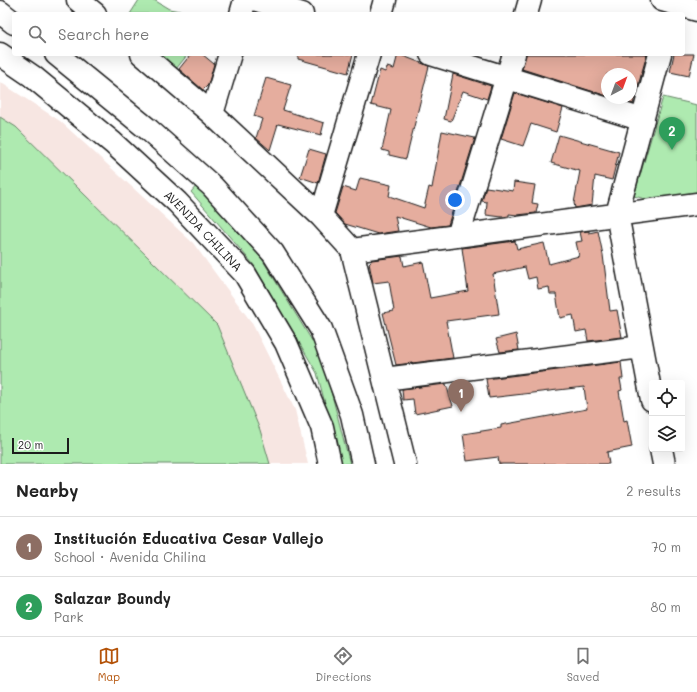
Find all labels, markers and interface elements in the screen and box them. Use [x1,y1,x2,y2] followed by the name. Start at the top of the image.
[12,12,685,56] search box
[26,23,48,45] icon: search
[58,24,149,44] text: Search here
[601,68,637,104] north arrow
[659,117,685,150] pin: 2
[161,186,246,275] street label: AVENIDA CHILINA
[445,190,465,210] your location
[448,379,474,412] pin: 1
[649,380,685,452] map controls
[649,380,685,416] button: locate
[649,416,685,452] button: layers
[12,436,69,455] scale bar
[18,437,43,452] text: 20 m
[16,479,78,501] text: Nearby
[626,482,681,499] text: 2 results
[54,528,323,548] text: Institución Educativa Cesar Vallejo
[26,538,32,555] text: 1
[651,538,681,555] text: 70 m
[54,548,206,565] text: School · Avenida Chilina
[54,588,171,608] text: Salazar Boundy
[25,598,33,615] text: 2
[651,598,681,615] text: 80 m
[54,608,83,625] text: Park
[98,645,120,684] tab: Map
[315,645,371,684] tab: Directions
[567,645,599,684] tab: Saved

